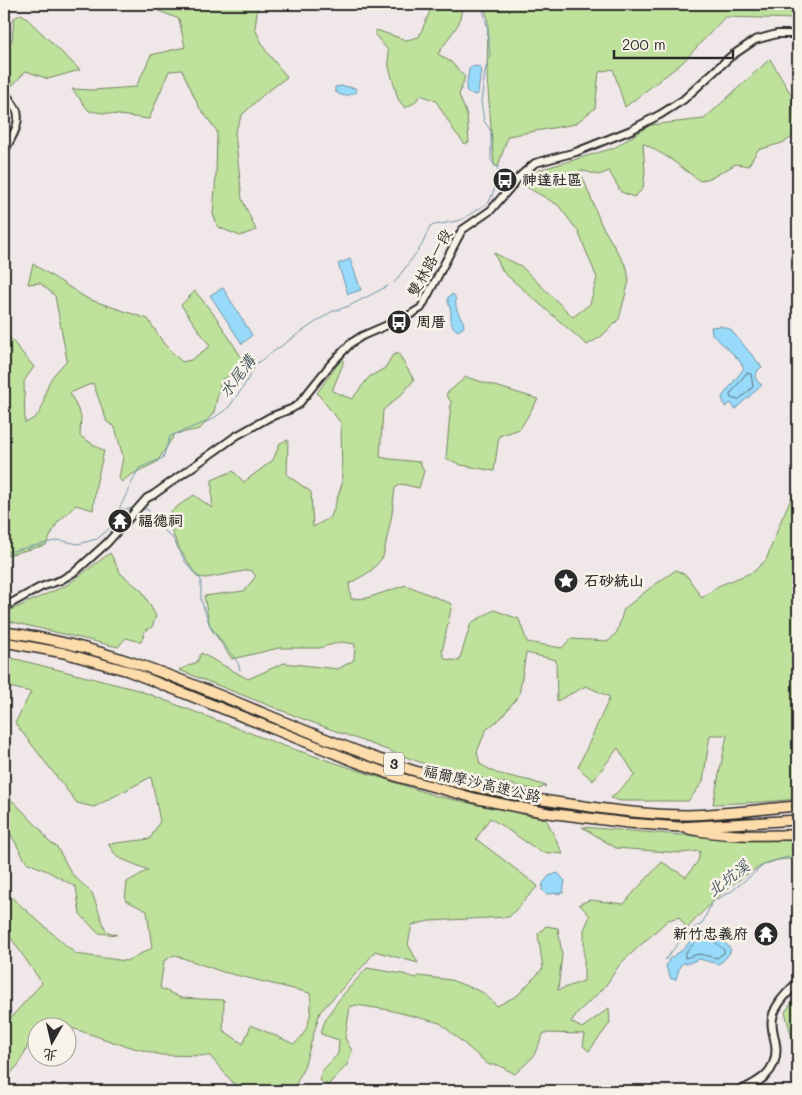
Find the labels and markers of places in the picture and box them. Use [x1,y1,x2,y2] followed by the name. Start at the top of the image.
[492,167,518,193] bus stop icon: 神達社區
[522,169,582,189] place label: 神達社區
[386,309,412,335] bus stop icon: 周厝
[416,311,446,331] place label: 周厝
[107,508,133,534] temple icon: 福德祠
[138,510,183,530] place label: 福德祠
[553,568,579,594] place icon: 石砂統山
[584,570,644,590] place label: 石砂統山
[753,921,779,947] temple icon: 新竹忠義府
[673,923,748,943] place label: 新竹忠義府

